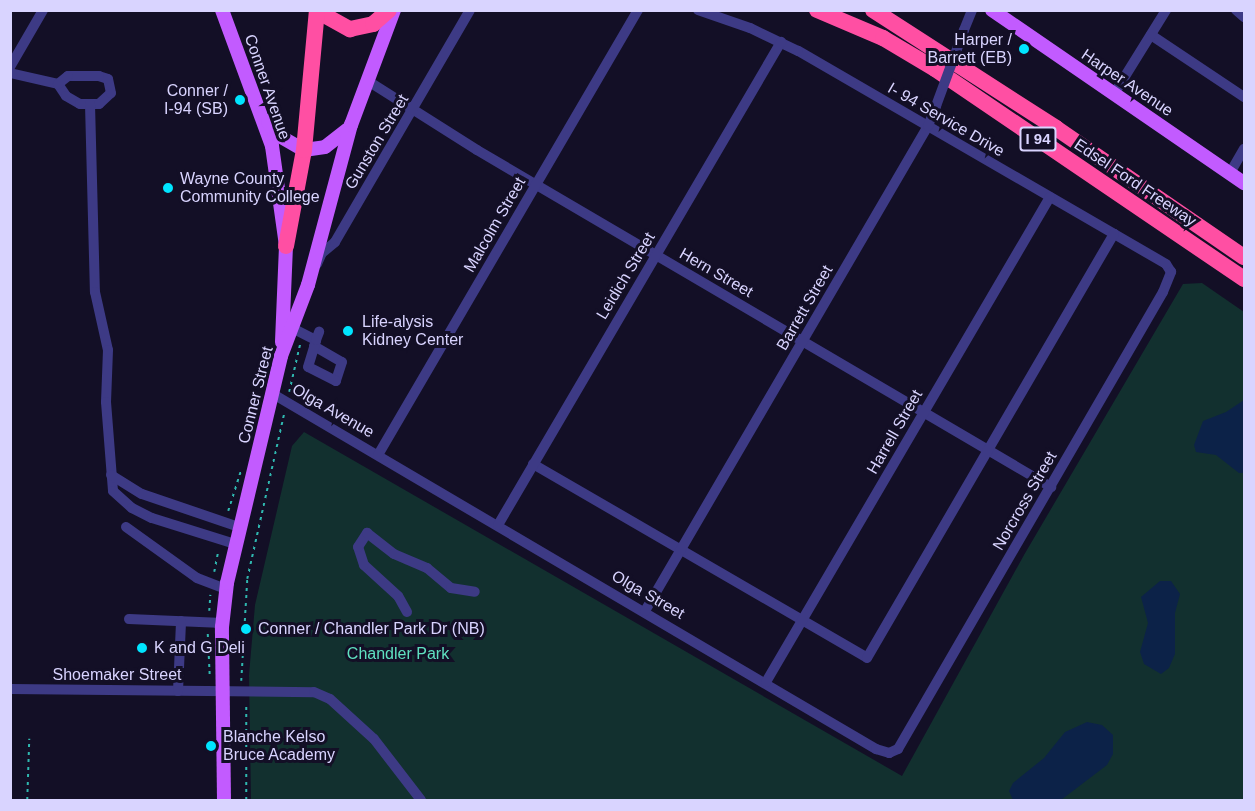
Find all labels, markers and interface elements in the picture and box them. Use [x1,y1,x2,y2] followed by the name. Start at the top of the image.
[928,30,1012,68] place label: Harper / Barrett (EB)
[240,31,294,143] street label: Conner Avenue
[1017,42,1031,56] marker: Harper / Barrett (EB)
[1077,45,1177,121] street label: Harper Avenue
[884,79,1008,161] street label: I- 94 Service Drive
[164,81,228,119] place label: Conner / I-94 (SB)
[341,91,413,193] street label: Gunston Street
[233,93,247,107] marker: Conner / I-94 (SB)
[1018,127,1058,151] road number: I 94
[1070,135,1200,231] street label: Edsel Ford Freeway
[180,169,320,207] place label: Wayne County Community College
[460,174,530,276] street label: Malcolm Street
[161,181,175,195] marker: Wayne County Community College
[593,229,659,323] street label: Leidich Street
[676,244,756,302] street label: Hern Street
[773,262,837,354] street label: Barrett Street
[362,312,463,350] place label: Life-alysis Kidney Center
[339,322,357,340] marker: Life-alysis Kidney Center
[235,344,277,446] street label: Conner Street
[288,380,378,442] street label: Olga Avenue
[863,386,927,478] street label: Harrell Street
[989,448,1061,554] street label: Norcross Street
[608,566,688,624] street label: Olga Street
[258,619,485,639] place label: Conner / Chandler Park Dr (NB)
[239,622,253,636] marker: Conner / Chandler Park Dr (NB)
[154,638,245,658] place label: K and G Deli
[135,641,149,655] marker: K and G Deli
[347,644,449,664] park label: Chandler Park
[53,665,181,685] street label: Shoemaker Street
[223,727,336,765] place label: Blanche Kelso Bruce Academy
[204,739,218,753] marker: Blanche Kelso Bruce Academy

